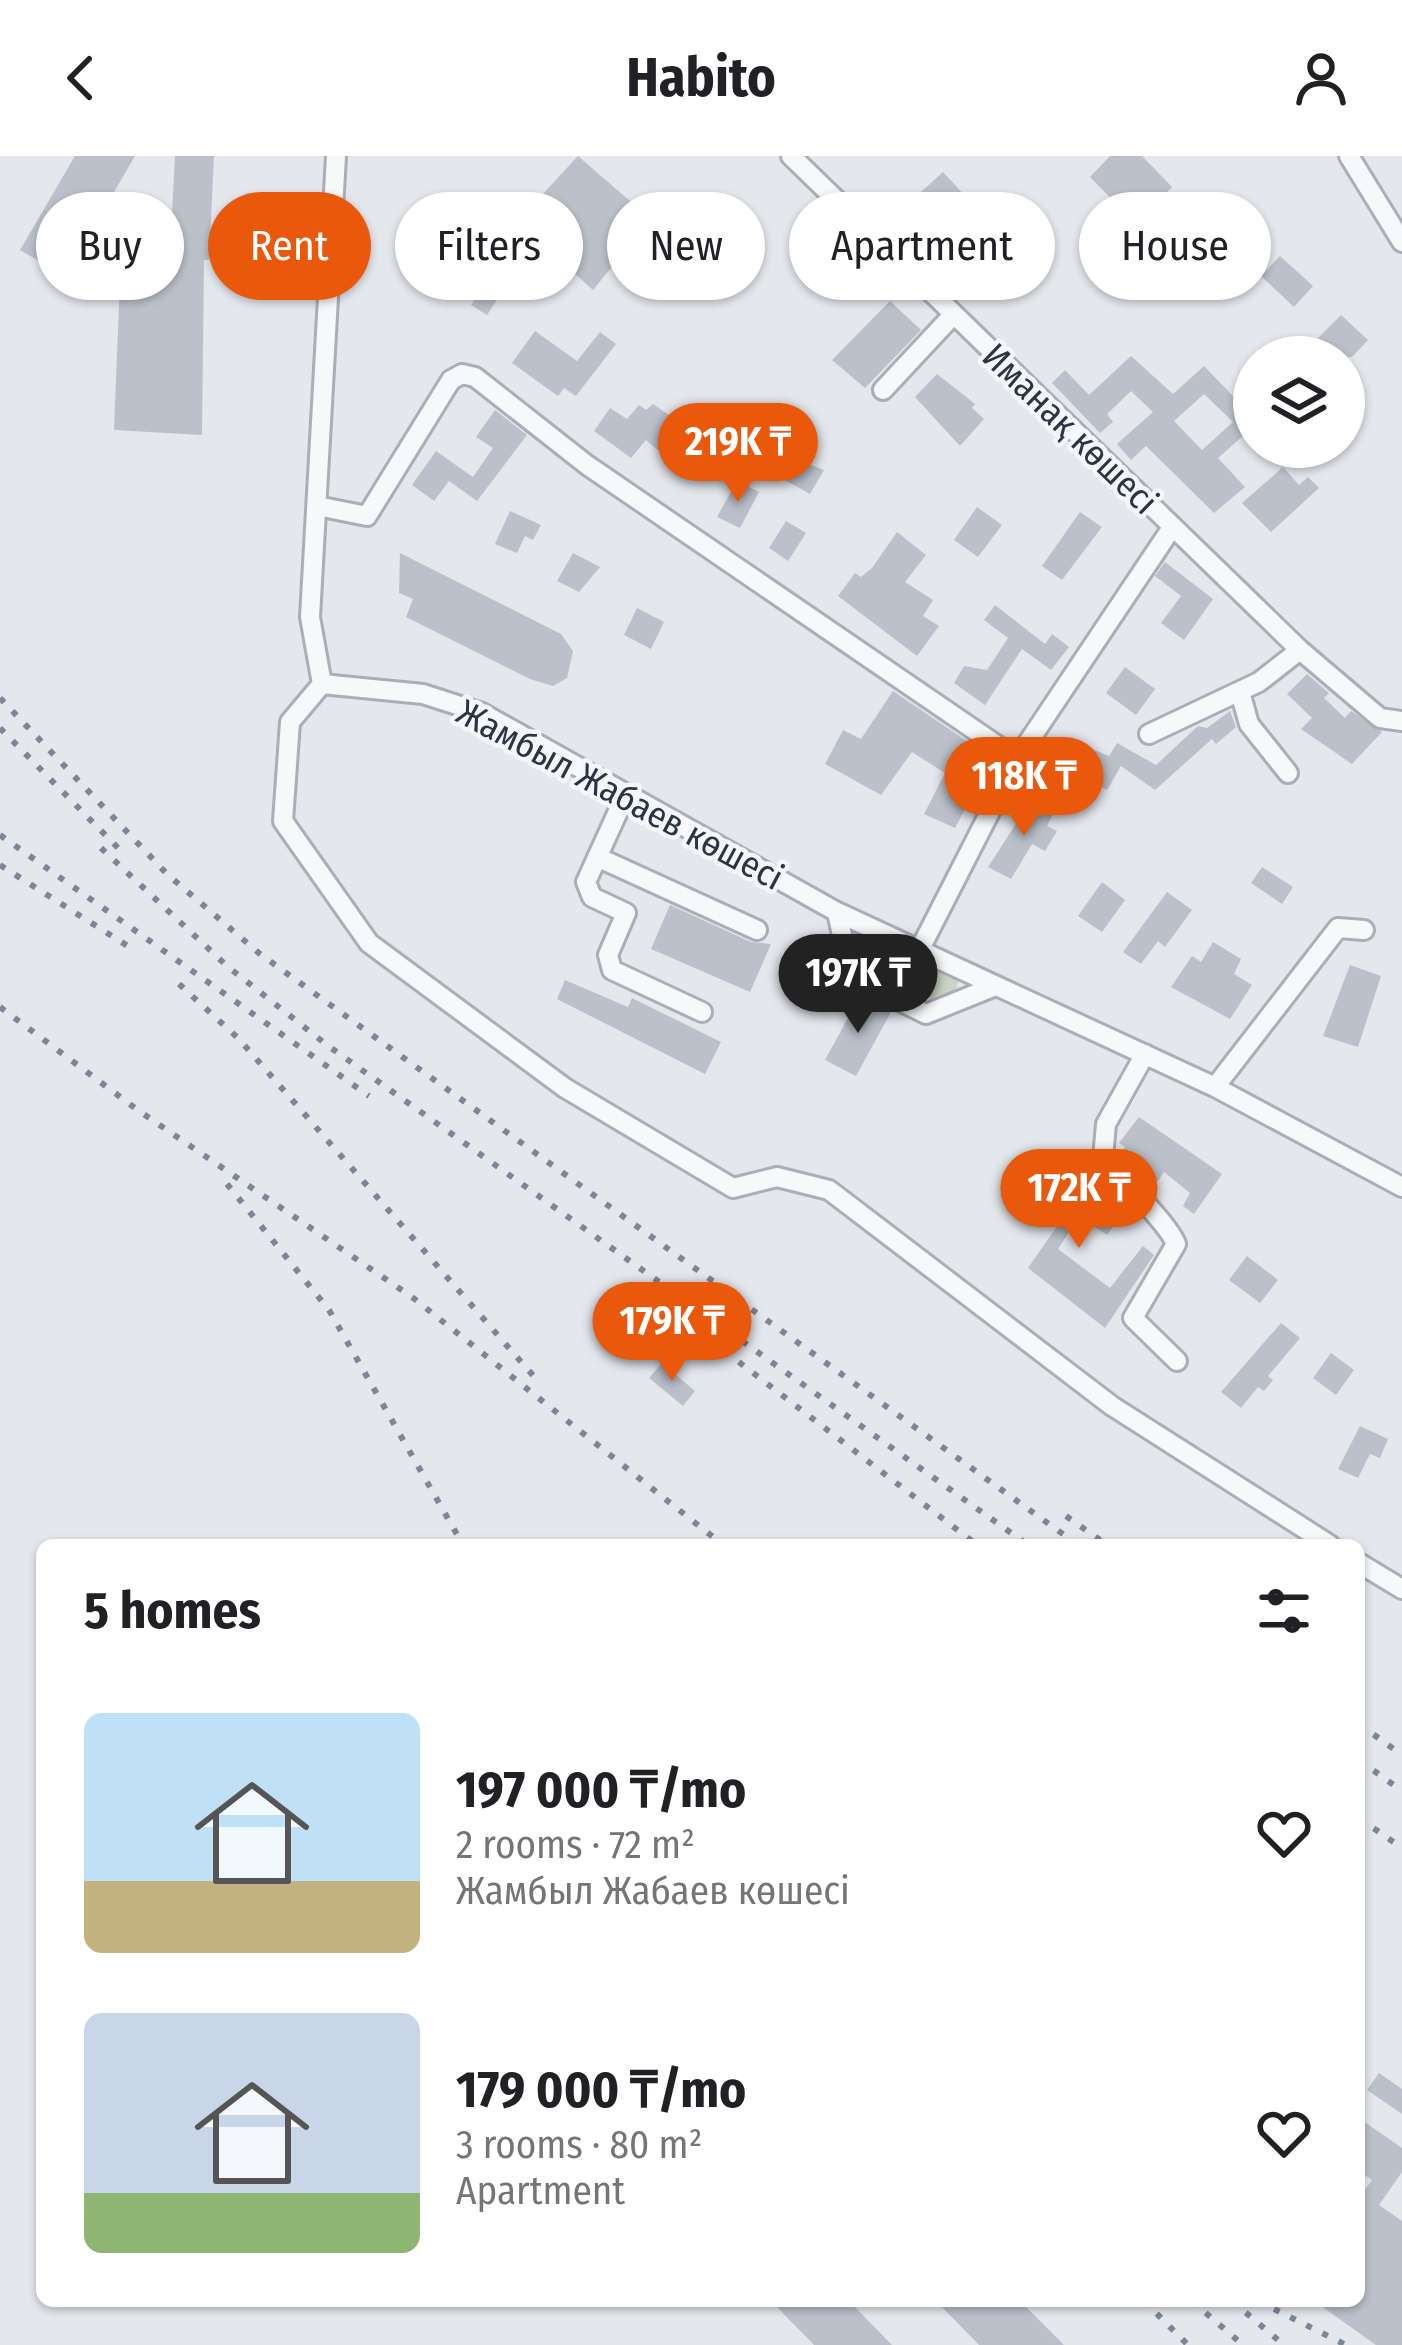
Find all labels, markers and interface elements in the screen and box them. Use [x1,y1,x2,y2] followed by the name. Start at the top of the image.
[48,45,114,111] icon: back
[1288,45,1354,111] icon: person
[626,46,776,110] text: Habito
[36,192,184,300] chip: Buy
[208,192,371,300] chip: Rent
[395,192,583,300] chip: Filters
[607,192,765,300] chip: New
[789,192,1055,300] chip: Apartment
[1079,192,1271,300] chip: House
[973,334,1167,524] street label: Иманақ көшесі
[1233,336,1365,468] map controls
[1233,336,1365,468] button: layers
[640,403,836,505] pin: 219K ₸
[685,419,791,465] text: 219K ₸
[449,690,791,900] street label: Жамбыл Жабаев көшесі
[926,737,1122,839] pin: 118K ₸
[972,753,1076,799] text: 118K ₸
[760,934,956,1036] pin: 197K ₸
[806,950,910,996] text: 197K ₸
[981,1149,1177,1251] pin: 172K ₸
[1027,1165,1131,1211] text: 172K ₸
[574,1282,770,1384] pin: 179K ₸
[619,1298,725,1344] text: 179K ₸
[1251,1578,1317,1644] icon: filters
[84,1580,261,1642] text: 5 homes
[456,1759,746,1821] text: 197 000 ₸/mo
[180,1761,324,1905] icon: home
[1251,1800,1317,1866] icon: heart
[456,1822,695,1868] text: 2 rooms · 72 m²
[456,1868,850,1914] text: Жамбыл Жабаев көшесі
[456,2059,746,2121] text: 179 000 ₸/mo
[180,2061,324,2205] icon: home
[1251,2100,1317,2166] icon: heart
[456,2122,702,2168] text: 3 rooms · 80 m²
[456,2168,625,2214] text: Apartment

